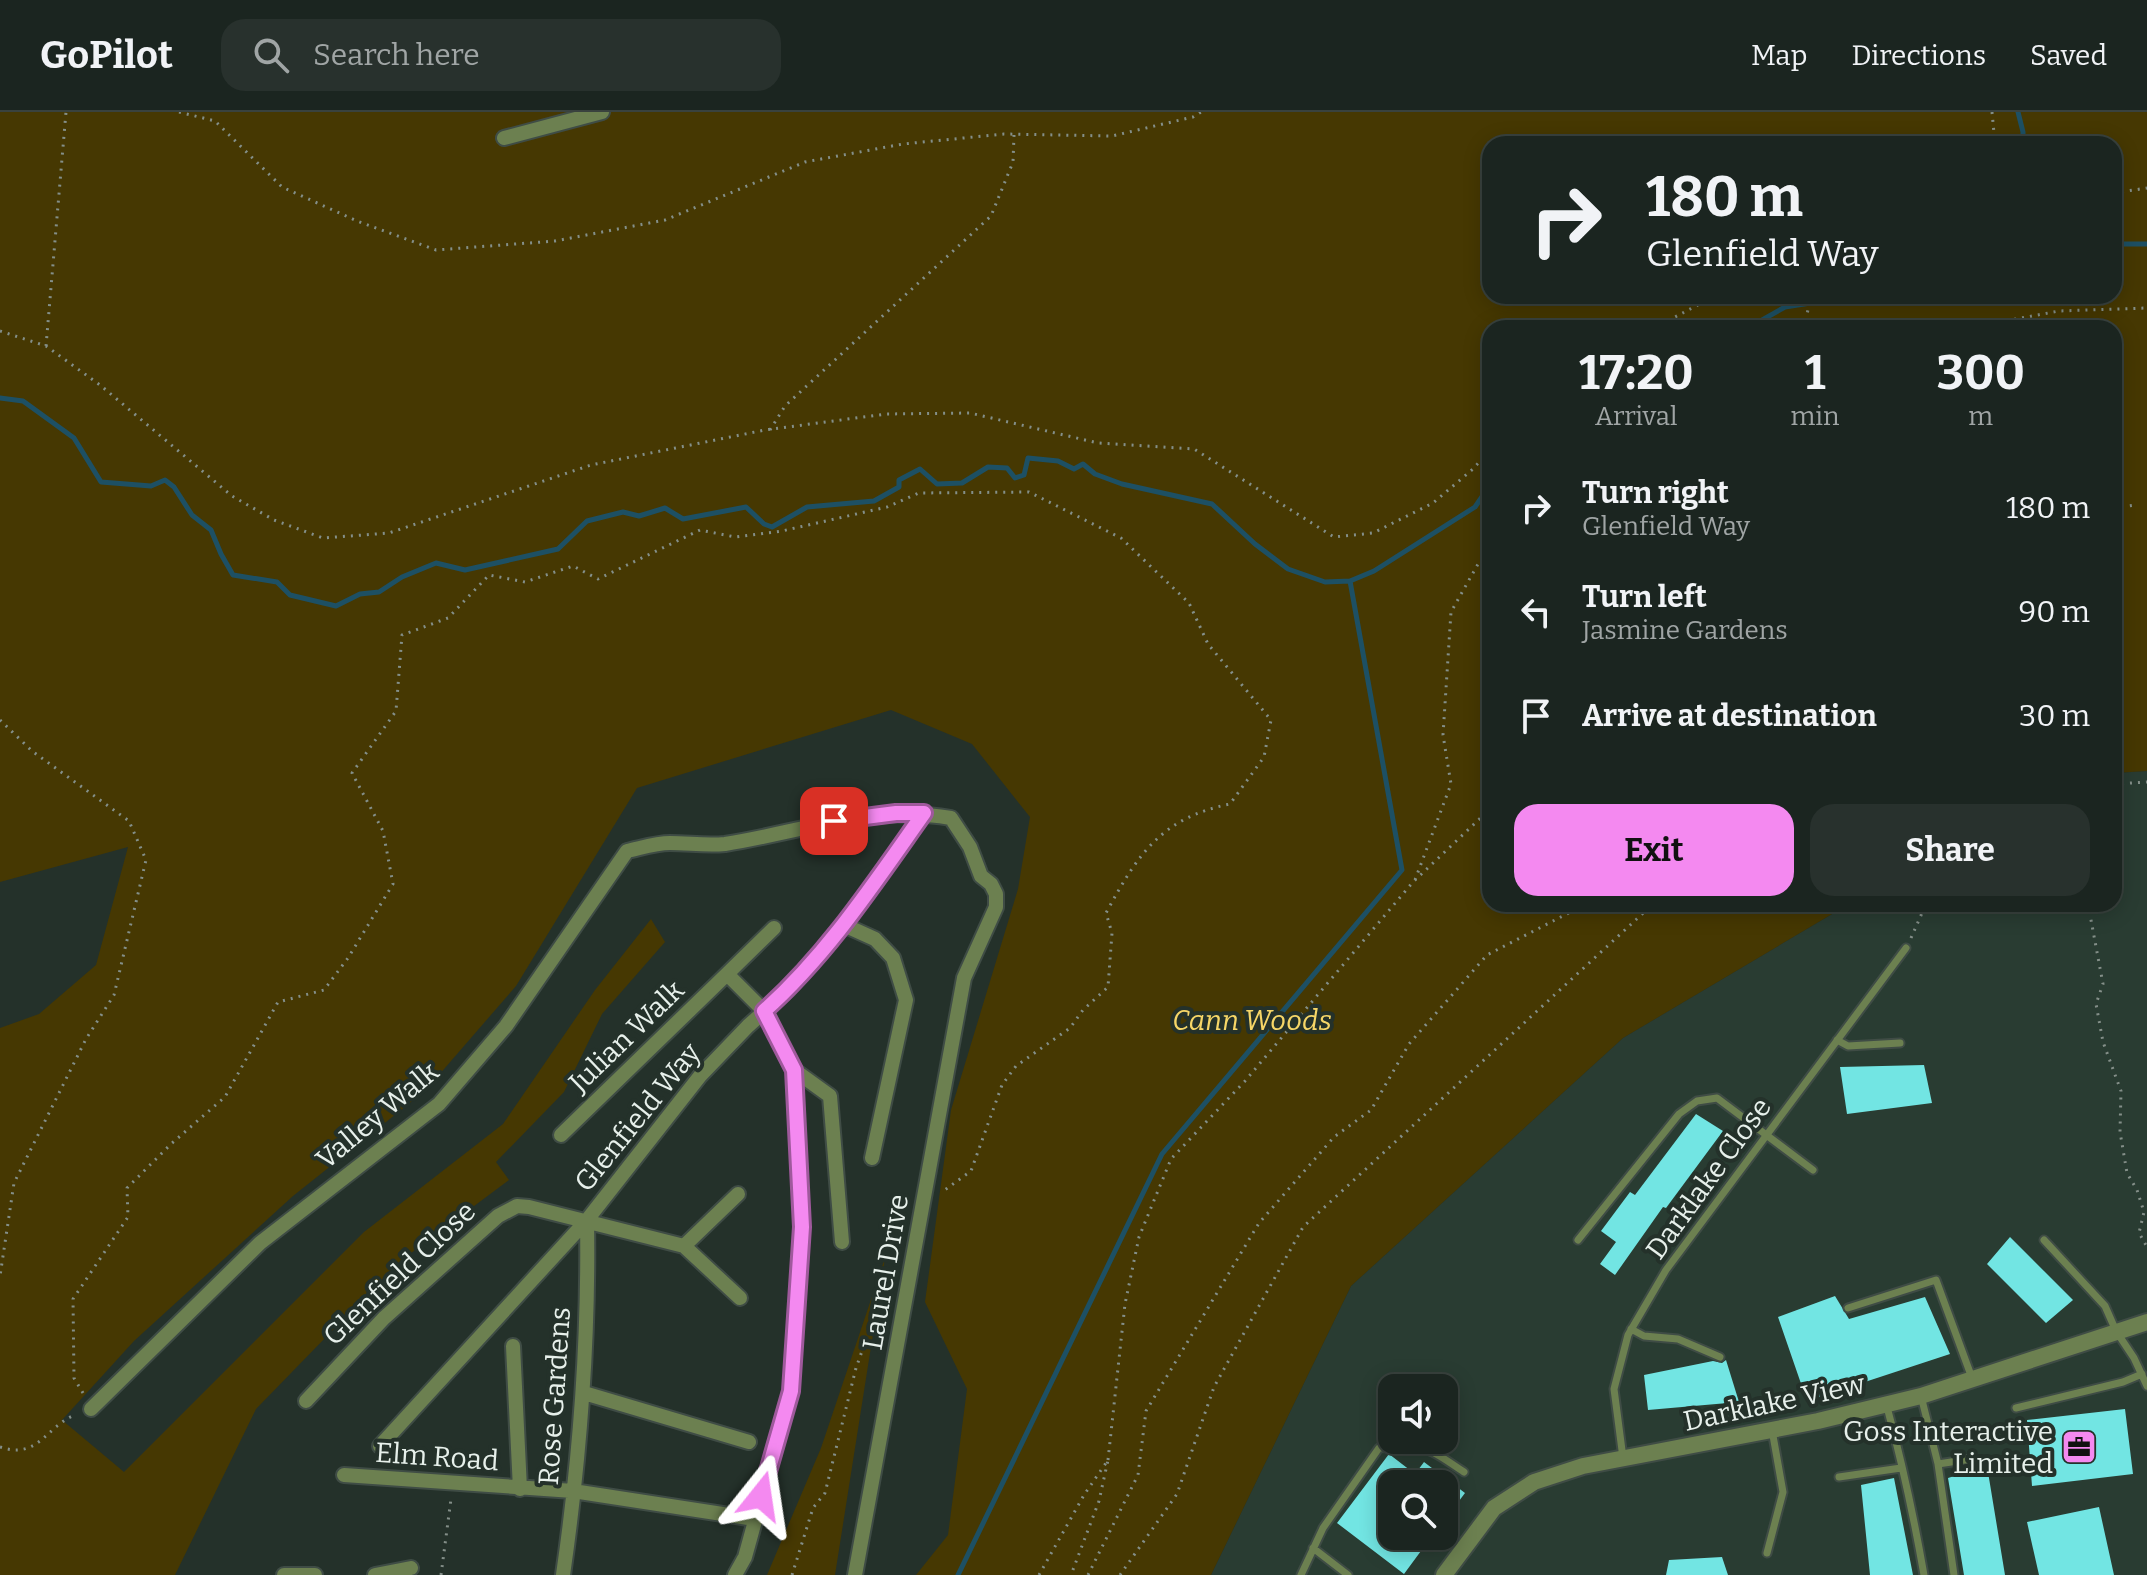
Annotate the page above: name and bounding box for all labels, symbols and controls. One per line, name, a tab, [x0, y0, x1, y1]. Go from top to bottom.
search box	[221, 19, 781, 91]
text: GoPilot	[40, 32, 173, 78]
icon: search	[249, 33, 293, 77]
text: Search here	[313, 37, 480, 73]
text: Map	[1751, 39, 1807, 72]
text: Directions	[1851, 39, 1986, 72]
text: Saved	[2030, 39, 2107, 72]
text: 180 m	[1646, 164, 1803, 231]
icon: right	[1514, 168, 1618, 272]
text: Glenfield Way	[1646, 232, 1879, 276]
text: 17:20	[1579, 344, 1694, 402]
text: 1	[1805, 344, 1825, 402]
text: 300	[1936, 344, 2025, 402]
text: Arrival	[1595, 401, 1677, 432]
text: min	[1791, 401, 1840, 432]
text: m	[1968, 401, 1993, 432]
text: Turn right	[1582, 475, 1729, 511]
icon: right	[1514, 486, 1558, 530]
text: 180 m	[2006, 490, 2090, 526]
text: Glenfield Way	[1582, 511, 1750, 542]
text: Turn left	[1582, 579, 1707, 615]
icon: left	[1514, 590, 1558, 634]
text: 90 m	[2019, 594, 2090, 630]
text: Jasmine Gardens	[1582, 615, 1788, 646]
icon: arrive	[1514, 694, 1558, 738]
text: Arrive at destination	[1582, 698, 1877, 734]
text: 30 m	[2019, 698, 2090, 734]
pin	[800, 787, 868, 855]
icon: arrive	[812, 799, 856, 843]
button: Exit	[1514, 804, 1794, 896]
button: Share	[1810, 804, 2090, 896]
street label: Julian Walk	[561, 974, 691, 1100]
park label: Cann Woods	[1172, 1004, 1332, 1037]
street label: Glenfield Way	[568, 1036, 707, 1198]
street label: Valley Walk	[310, 1055, 445, 1176]
street label: Darklake Close	[1639, 1091, 1778, 1265]
street label: Laurel Drive	[856, 1192, 915, 1353]
street label: Glenfield Close	[317, 1195, 482, 1352]
street label: Rose Gardens	[532, 1306, 577, 1486]
street label: Darklake View	[1680, 1367, 1868, 1438]
map controls	[1378, 1374, 1458, 1550]
button: sound	[1378, 1374, 1458, 1454]
place label: Goss Interactive Limited	[1843, 1415, 2053, 1480]
office icon: Goss Interactive Limited	[2060, 1428, 2098, 1466]
street label: Elm Road	[374, 1436, 500, 1477]
position arrow	[719, 1454, 803, 1538]
button: search	[1378, 1470, 1458, 1550]

